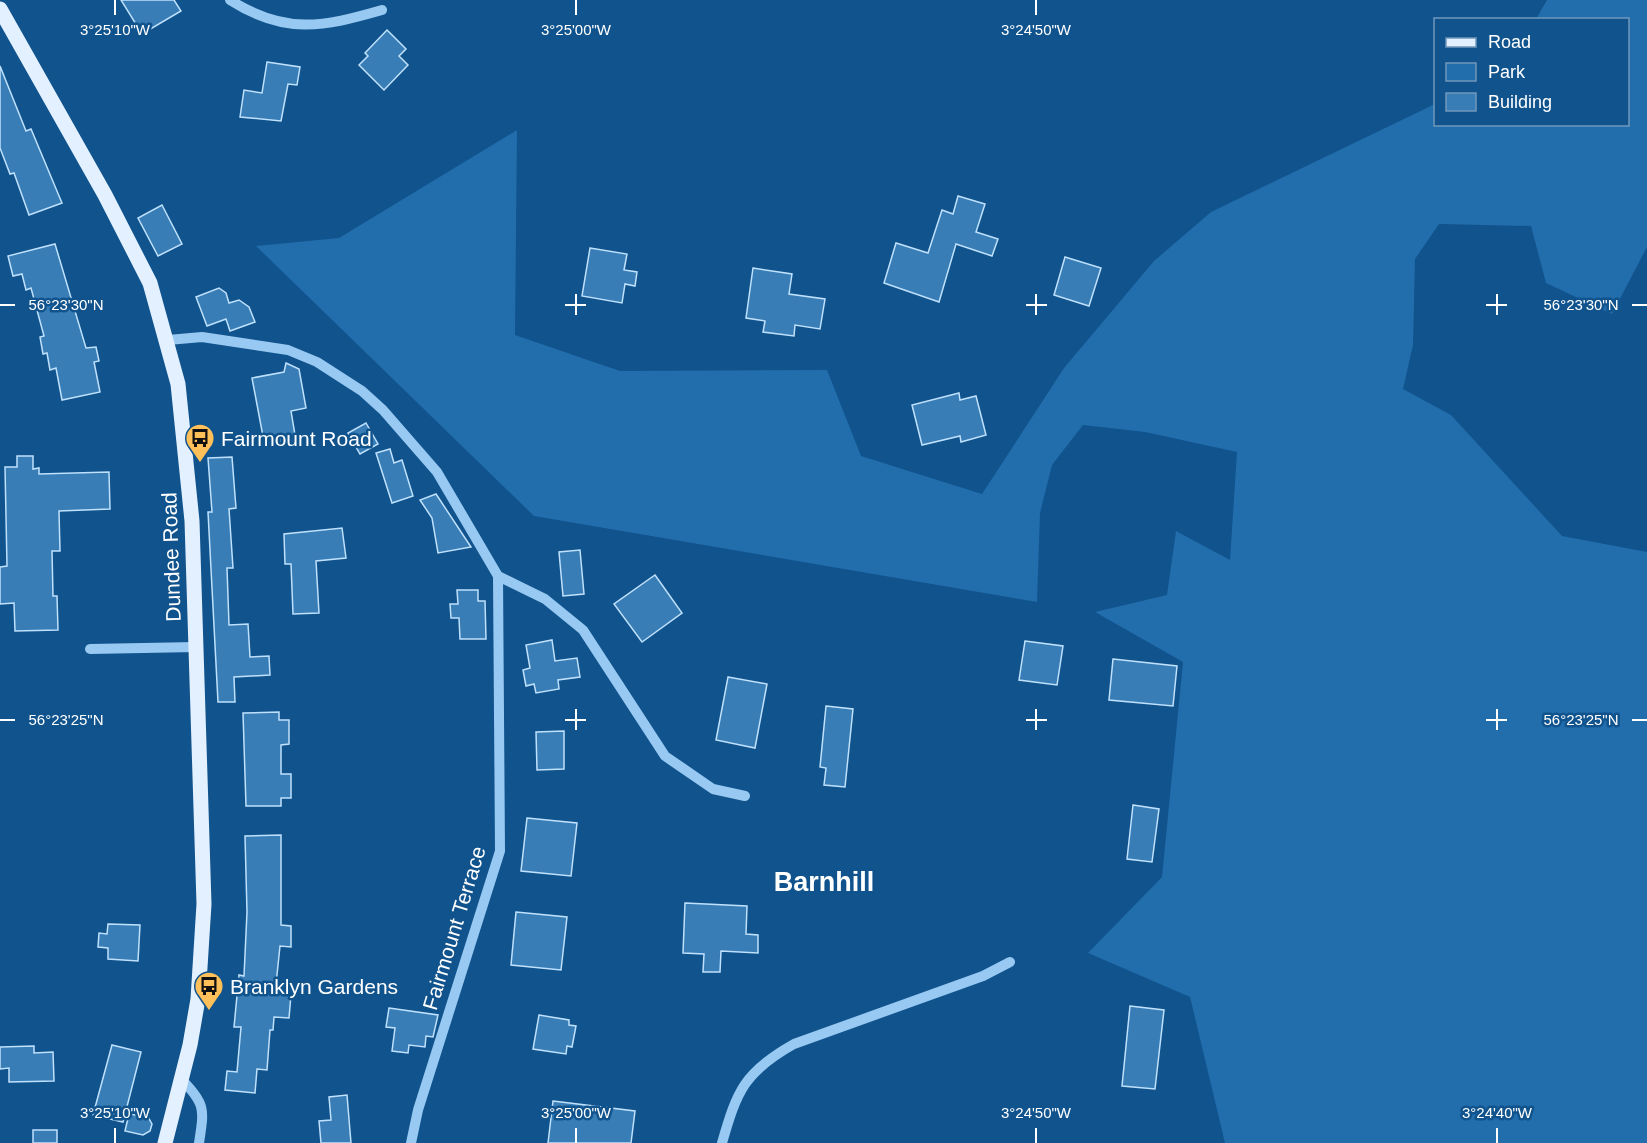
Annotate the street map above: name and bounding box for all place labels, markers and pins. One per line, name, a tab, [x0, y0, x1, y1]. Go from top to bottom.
bus stop icon: Fairmount Road	[184, 422, 216, 464]
place label: Fairmount Road	[221, 427, 372, 450]
bus stop icon: Branklyn Gardens	[193, 970, 225, 1012]
place label: Branklyn Gardens	[230, 975, 398, 998]

